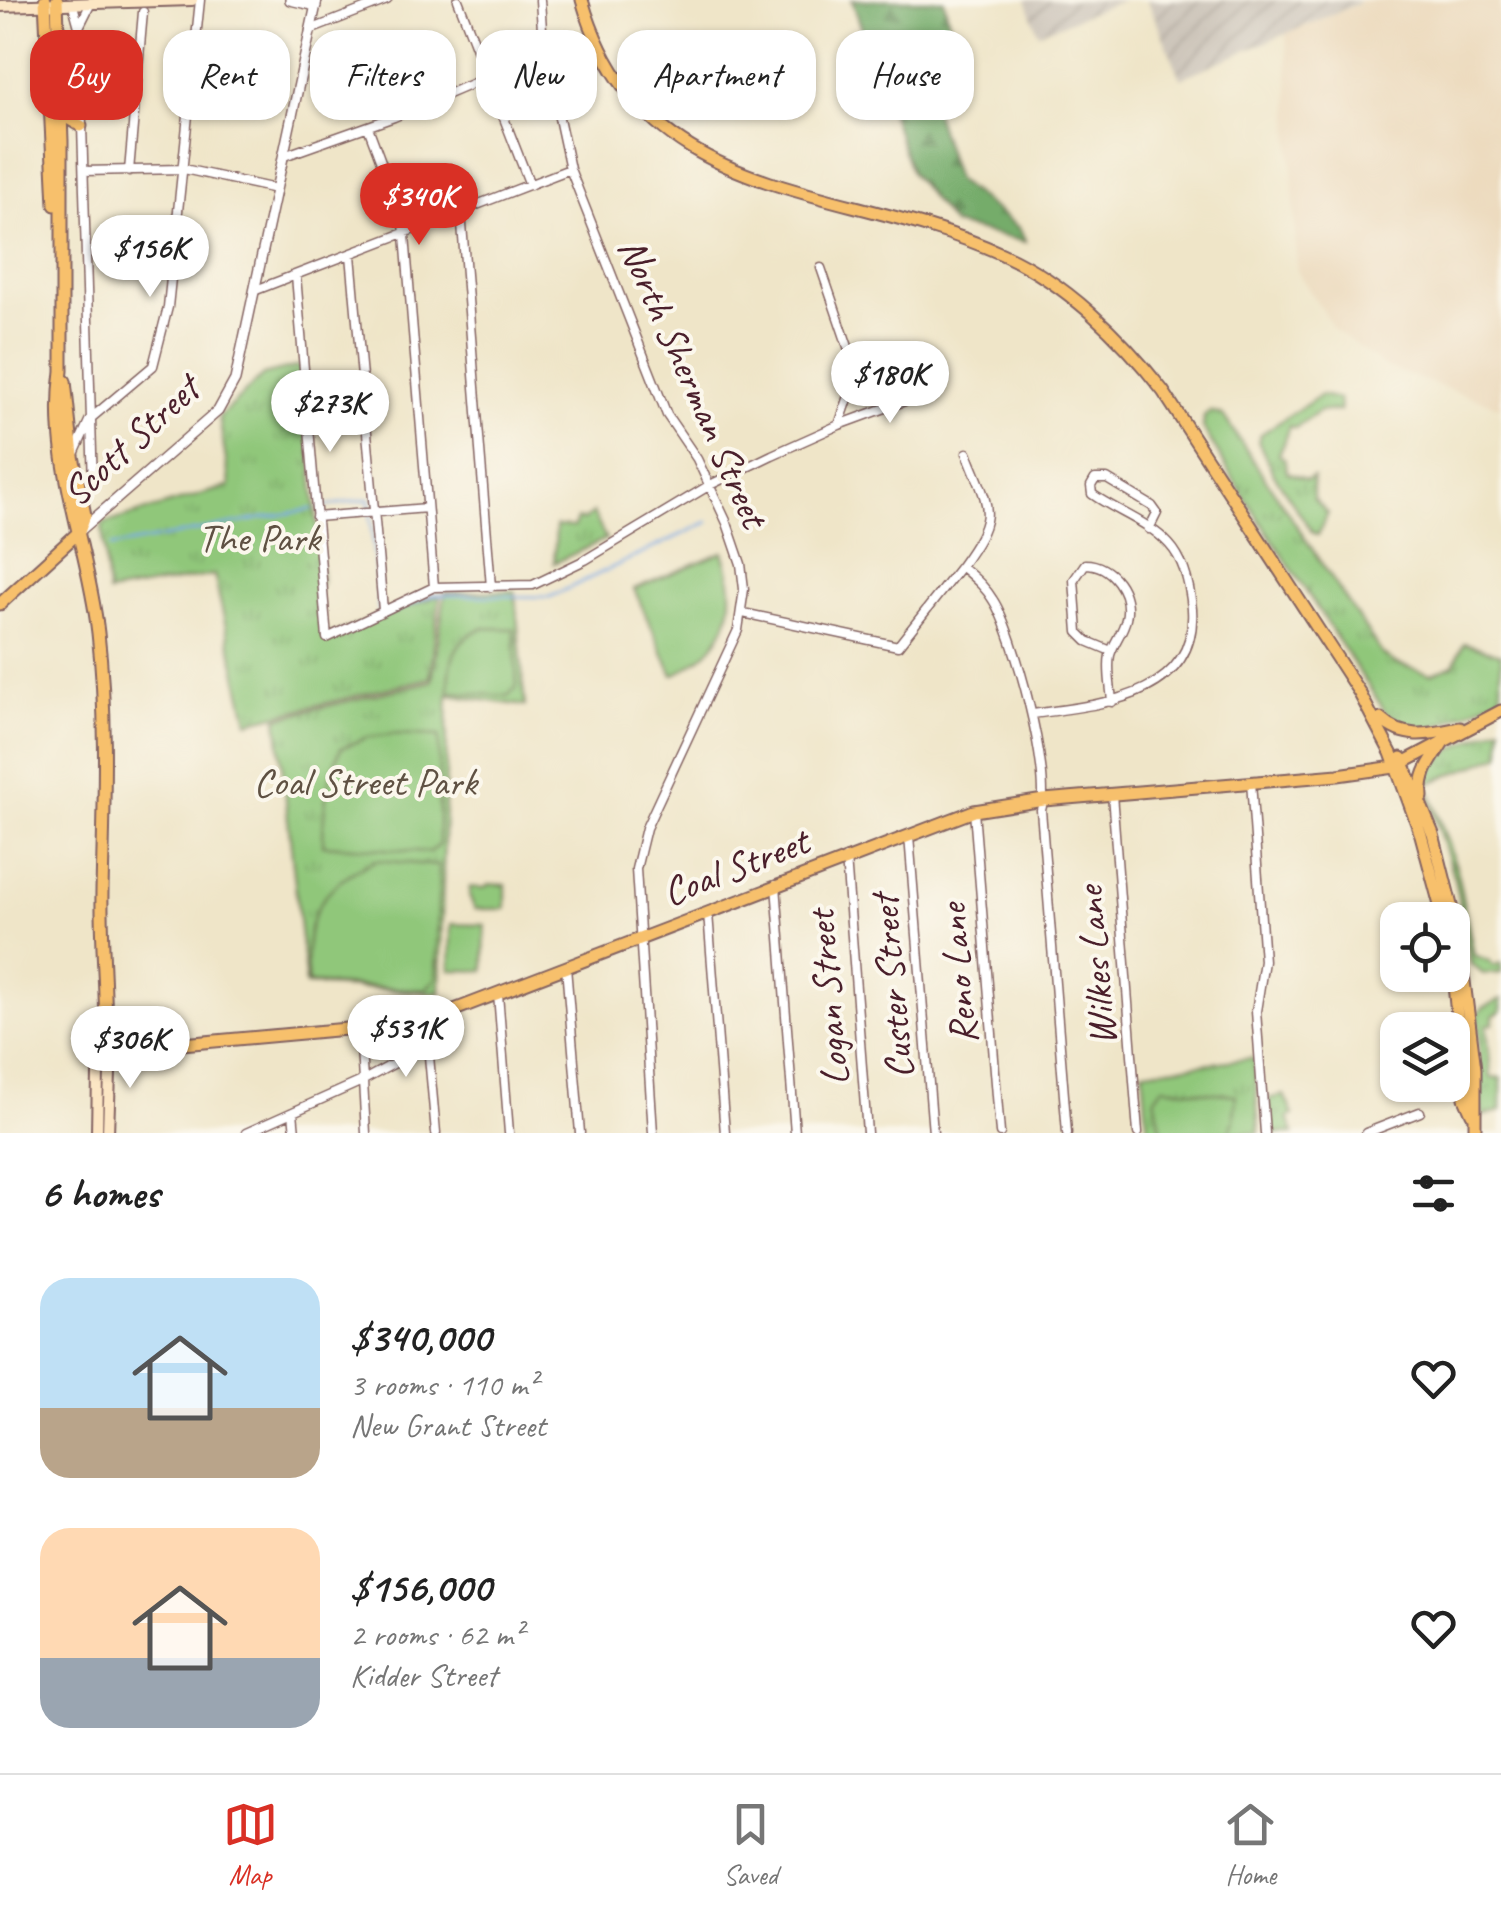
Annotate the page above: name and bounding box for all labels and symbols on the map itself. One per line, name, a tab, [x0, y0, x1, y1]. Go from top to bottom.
pin: $340K	[349, 163, 489, 248]
pin: $156K	[80, 215, 220, 300]
street label: North Sherman Street	[607, 230, 781, 538]
pin: $180K	[820, 341, 960, 426]
street label: Scott Street	[52, 361, 214, 517]
pin: $273K	[260, 370, 400, 455]
park label: The Park	[198, 513, 322, 563]
park label: Coal Street Park	[253, 757, 479, 807]
street label: Coal Street	[656, 815, 819, 917]
street label: Wilkes Lane	[1064, 881, 1128, 1048]
street label: Custer Street	[859, 887, 925, 1081]
street label: Reno Lane	[927, 899, 989, 1046]
street label: Logan Street	[795, 905, 861, 1087]
pin: $531K	[336, 995, 476, 1080]
pin: $306K	[60, 1006, 200, 1091]

